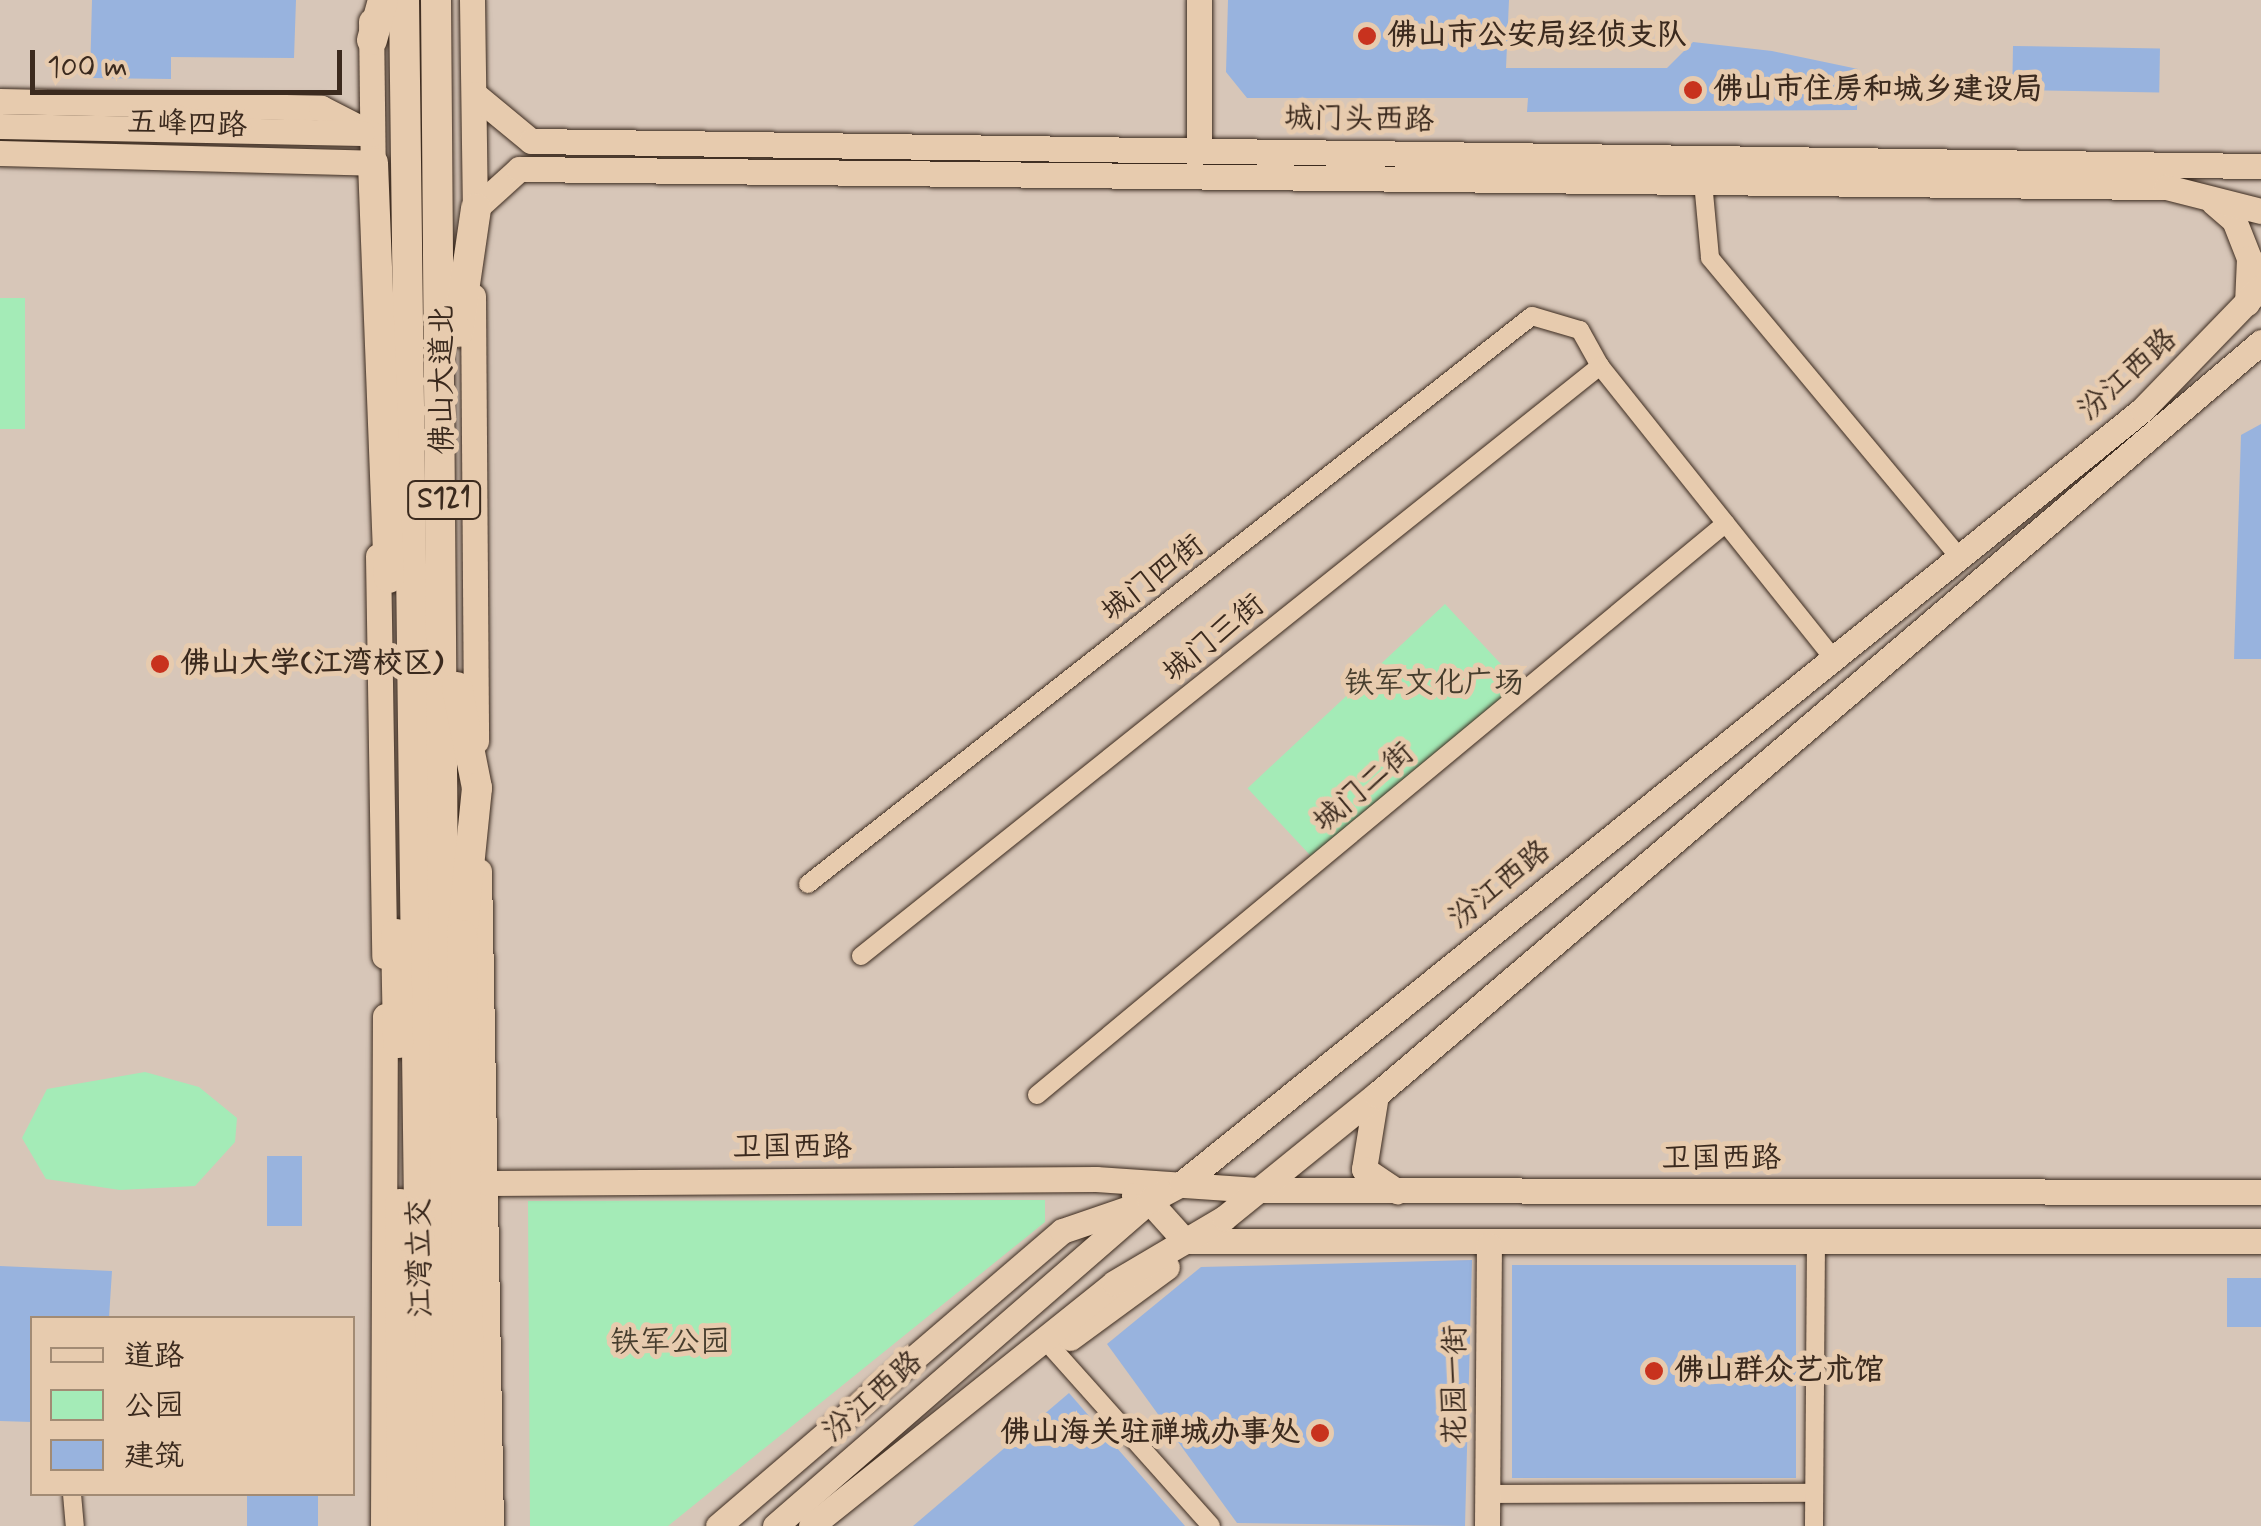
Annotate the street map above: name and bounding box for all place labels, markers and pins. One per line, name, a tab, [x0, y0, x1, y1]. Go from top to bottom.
place label: 佛山市公安局经侦支队	[1387, 18, 1687, 54]
marker: 佛山市公安局经侦支队	[1356, 25, 1378, 47]
place label: 佛山市住房和城乡建设局	[1713, 72, 2043, 108]
marker: 佛山市住房和城乡建设局	[1682, 79, 1704, 101]
place label: 佛山大学(江湾校区)	[180, 646, 444, 682]
marker: 佛山大学(江湾校区)	[149, 653, 171, 675]
place label: 佛山群众艺术馆	[1674, 1353, 1884, 1389]
marker: 佛山群众艺术馆	[1643, 1360, 1665, 1382]
place label: 佛山海关驻禅城办事处	[1000, 1415, 1300, 1451]
marker: 佛山海关驻禅城办事处	[1309, 1422, 1331, 1444]

